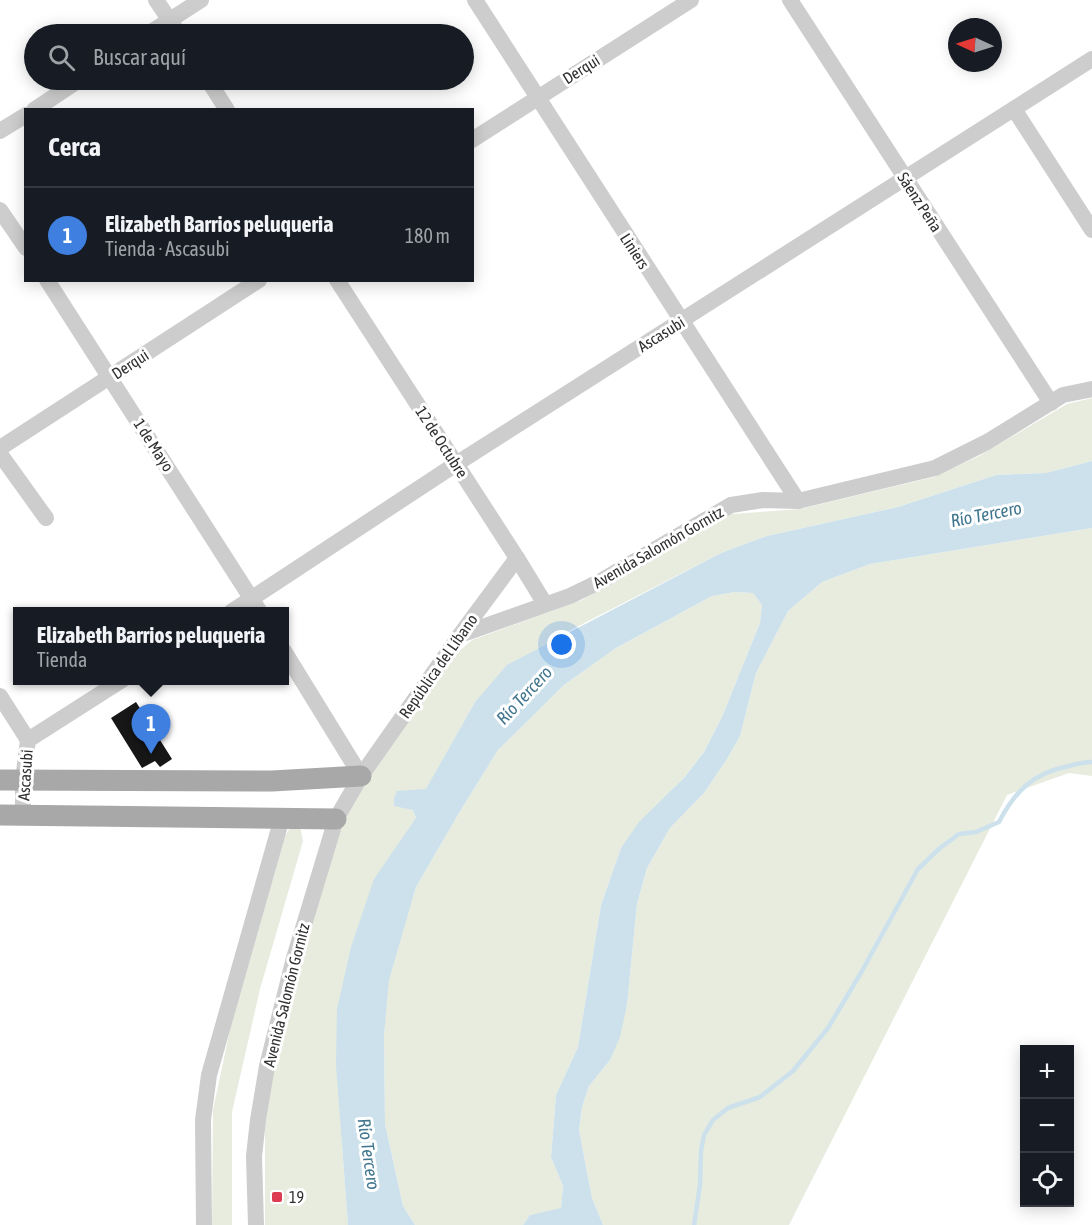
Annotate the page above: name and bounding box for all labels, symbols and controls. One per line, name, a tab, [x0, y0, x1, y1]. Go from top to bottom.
north arrow	[948, 18, 1002, 72]
search box	[24, 24, 474, 90]
icon: search	[45, 41, 78, 74]
text: Buscar aquí	[93, 44, 186, 70]
street label: Derqui	[559, 51, 603, 88]
text: Cerca	[48, 132, 101, 162]
street label: Sáenz Peña	[894, 169, 946, 235]
text: Elizabeth Barrios peluqueria	[105, 211, 333, 237]
text: 1	[63, 224, 72, 247]
text: 180 m	[405, 224, 450, 247]
street label: Liniers	[617, 230, 653, 273]
text: Tienda · Ascasubi	[105, 237, 230, 260]
street label: Ascasubi	[634, 313, 688, 355]
street label: Derqui	[108, 346, 152, 383]
street label: 12 de Octubre	[412, 403, 472, 481]
street label: 1 de Mayo	[130, 415, 178, 475]
water label: Río Tercero	[949, 497, 1023, 531]
street label: Avenida Salomón Gornitz	[590, 502, 727, 592]
popup	[13, 607, 289, 685]
street label: República del Líbano	[395, 610, 481, 722]
text: Elizabeth Barrios peluqueria	[37, 622, 265, 648]
your location	[547, 630, 576, 659]
text: Tienda	[37, 648, 87, 671]
water label: Río Tercero	[492, 662, 556, 728]
pin: 1	[132, 704, 170, 754]
street label: Ascasubi	[14, 749, 36, 801]
street label: Avenida Salomón Gornitz	[259, 921, 313, 1069]
map controls	[1020, 1045, 1074, 1207]
button: +	[1020, 1045, 1074, 1099]
button: −	[1020, 1099, 1074, 1153]
water label: Río Tercero	[354, 1117, 384, 1191]
button: locate	[1020, 1153, 1074, 1207]
place label: 19	[289, 1188, 304, 1206]
marker: 19	[270, 1190, 284, 1204]

